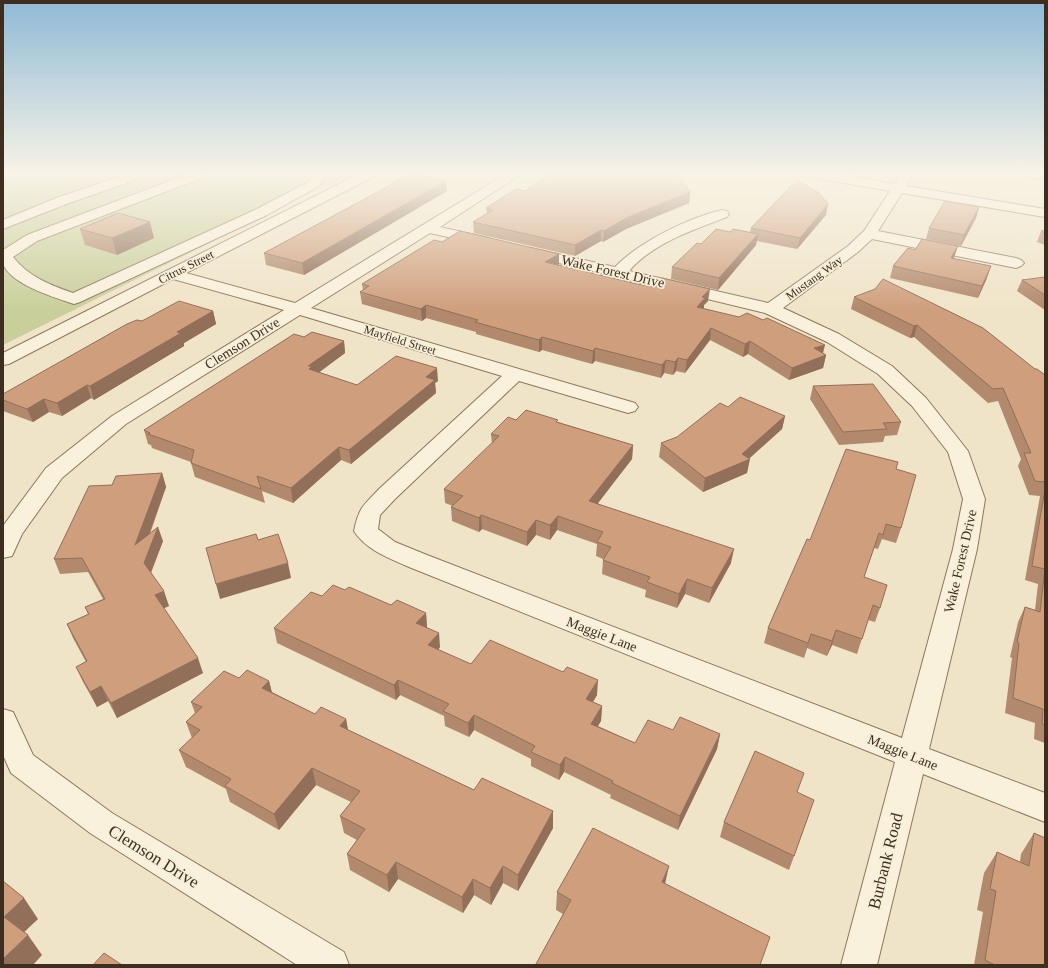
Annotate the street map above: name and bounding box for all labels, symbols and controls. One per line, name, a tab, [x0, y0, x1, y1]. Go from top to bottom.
street label: Citrus Street	[156, 247, 217, 287]
street label: Wake Forest Drive	[560, 252, 666, 291]
street label: Mustang Way	[783, 253, 845, 303]
street label: Clemson Drive	[202, 315, 282, 372]
street label: Mayfield Street	[362, 322, 439, 358]
street label: Wake Forest Drive	[941, 508, 980, 614]
street label: Maggie Lane	[564, 614, 639, 655]
street label: Maggie Lane	[866, 732, 940, 773]
street label: Burbank Road	[864, 810, 907, 911]
street label: Clemson Drive	[105, 821, 203, 892]

